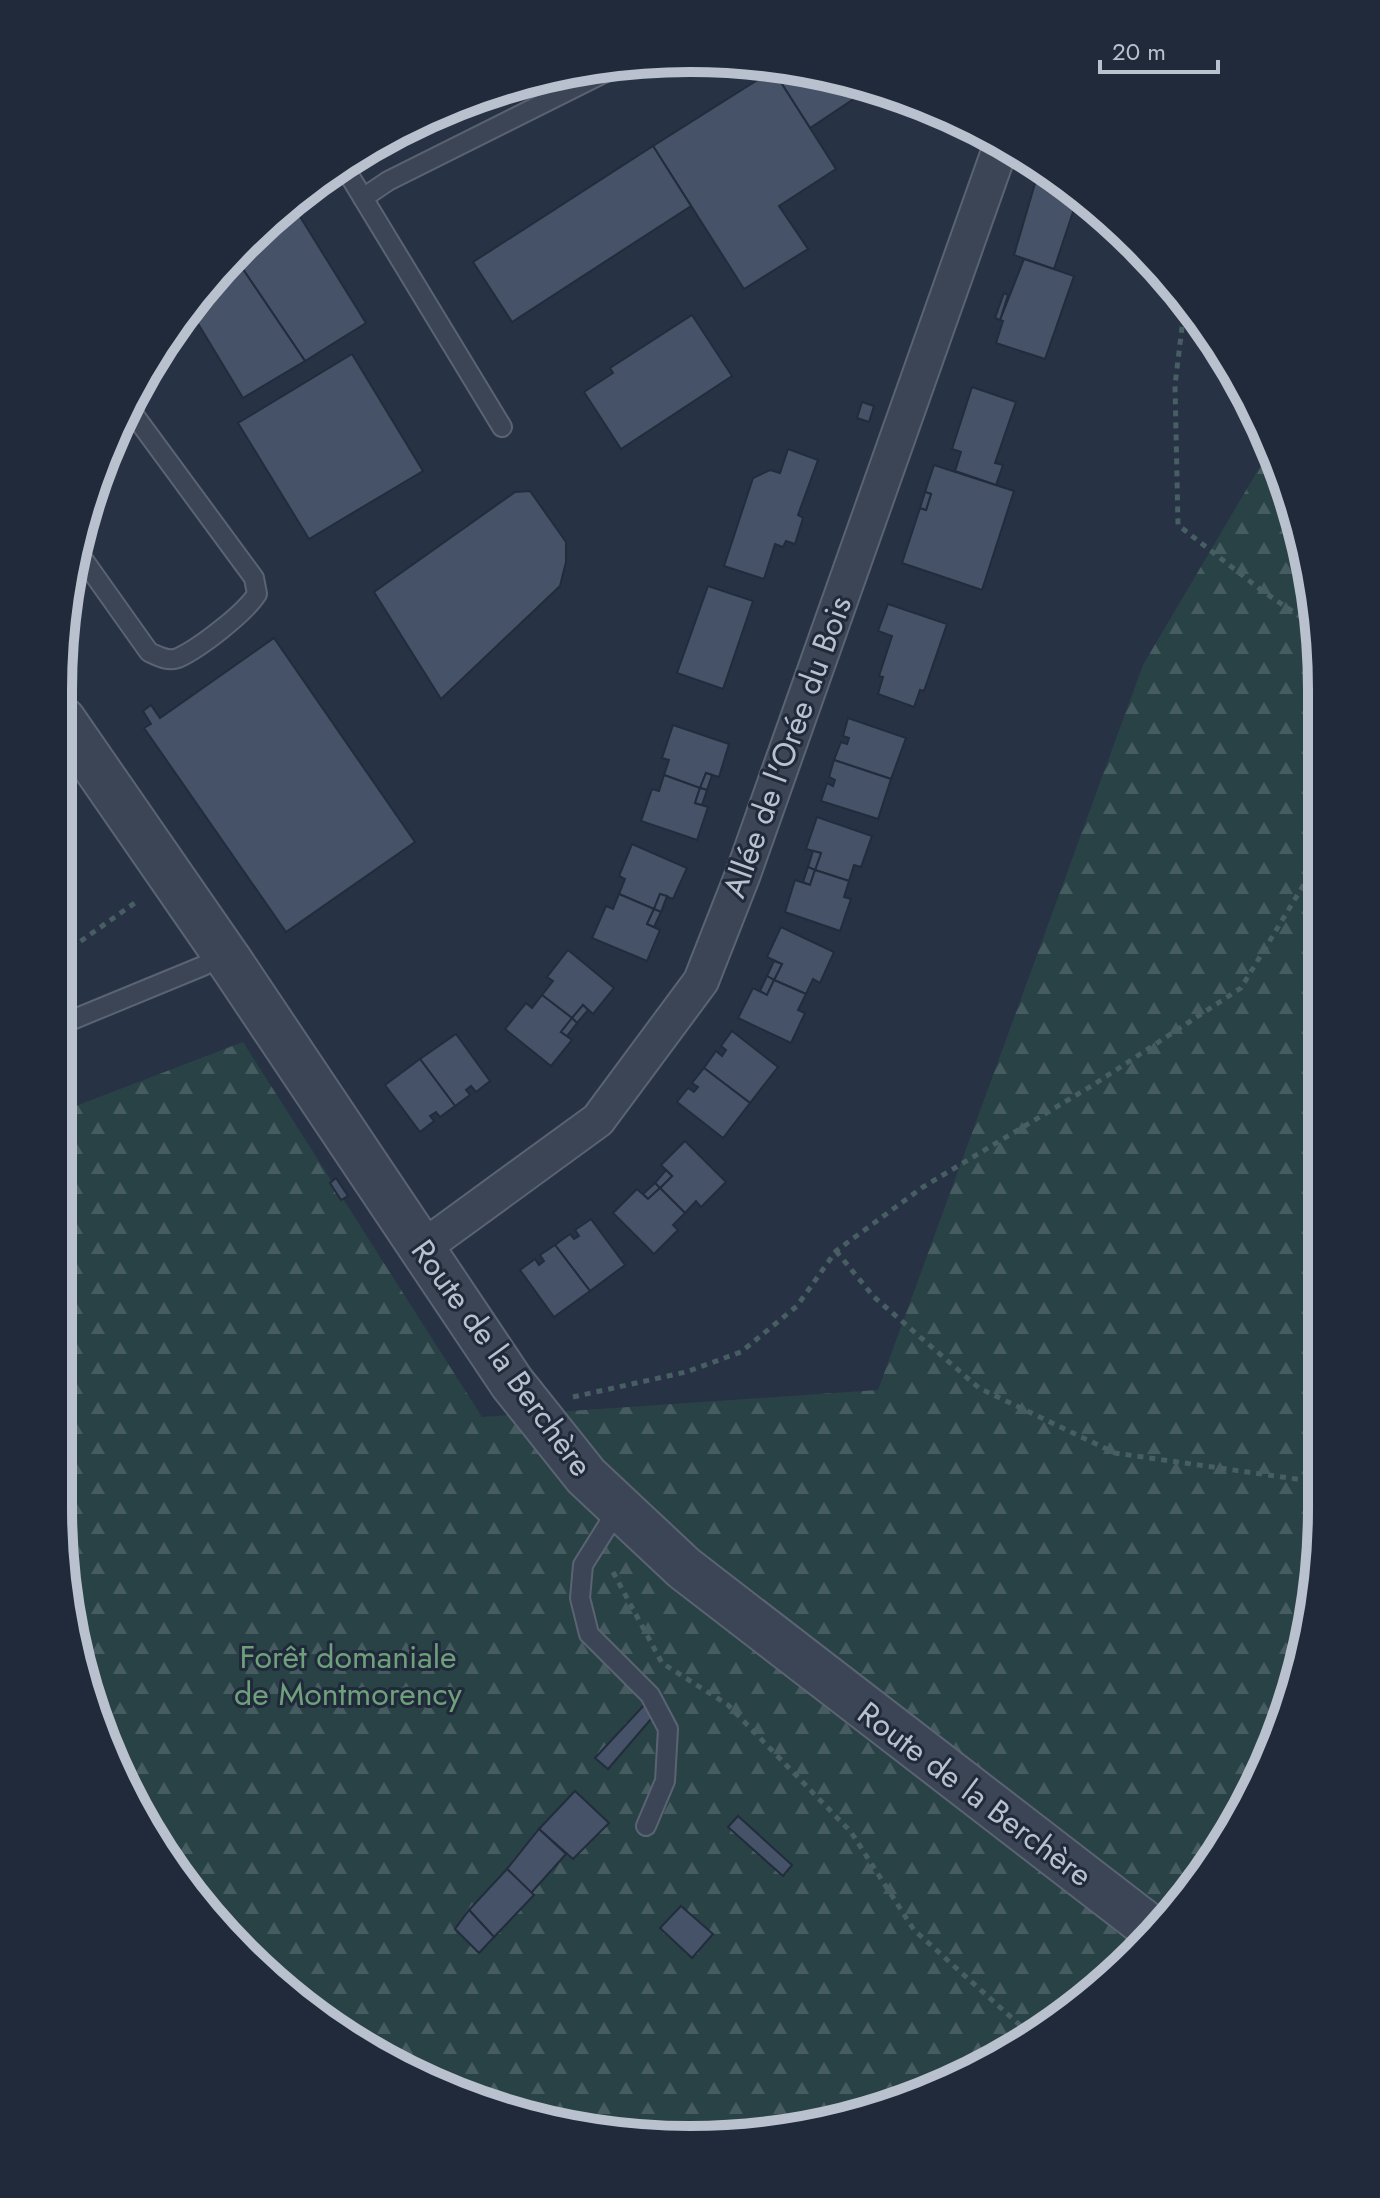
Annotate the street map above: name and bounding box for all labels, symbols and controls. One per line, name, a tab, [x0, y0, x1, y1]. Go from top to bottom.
scale bar	[1100, 24, 1218, 74]
text: 20 m	[1112, 34, 1166, 69]
street label: Allée de l'Orée du Bois	[711, 590, 863, 904]
street label: Route de la Berchère	[400, 1230, 604, 1486]
park label: Forêt domaniale de Montmorency	[234, 1634, 463, 1717]
street label: Route de la Berchère	[848, 1690, 1102, 1898]

